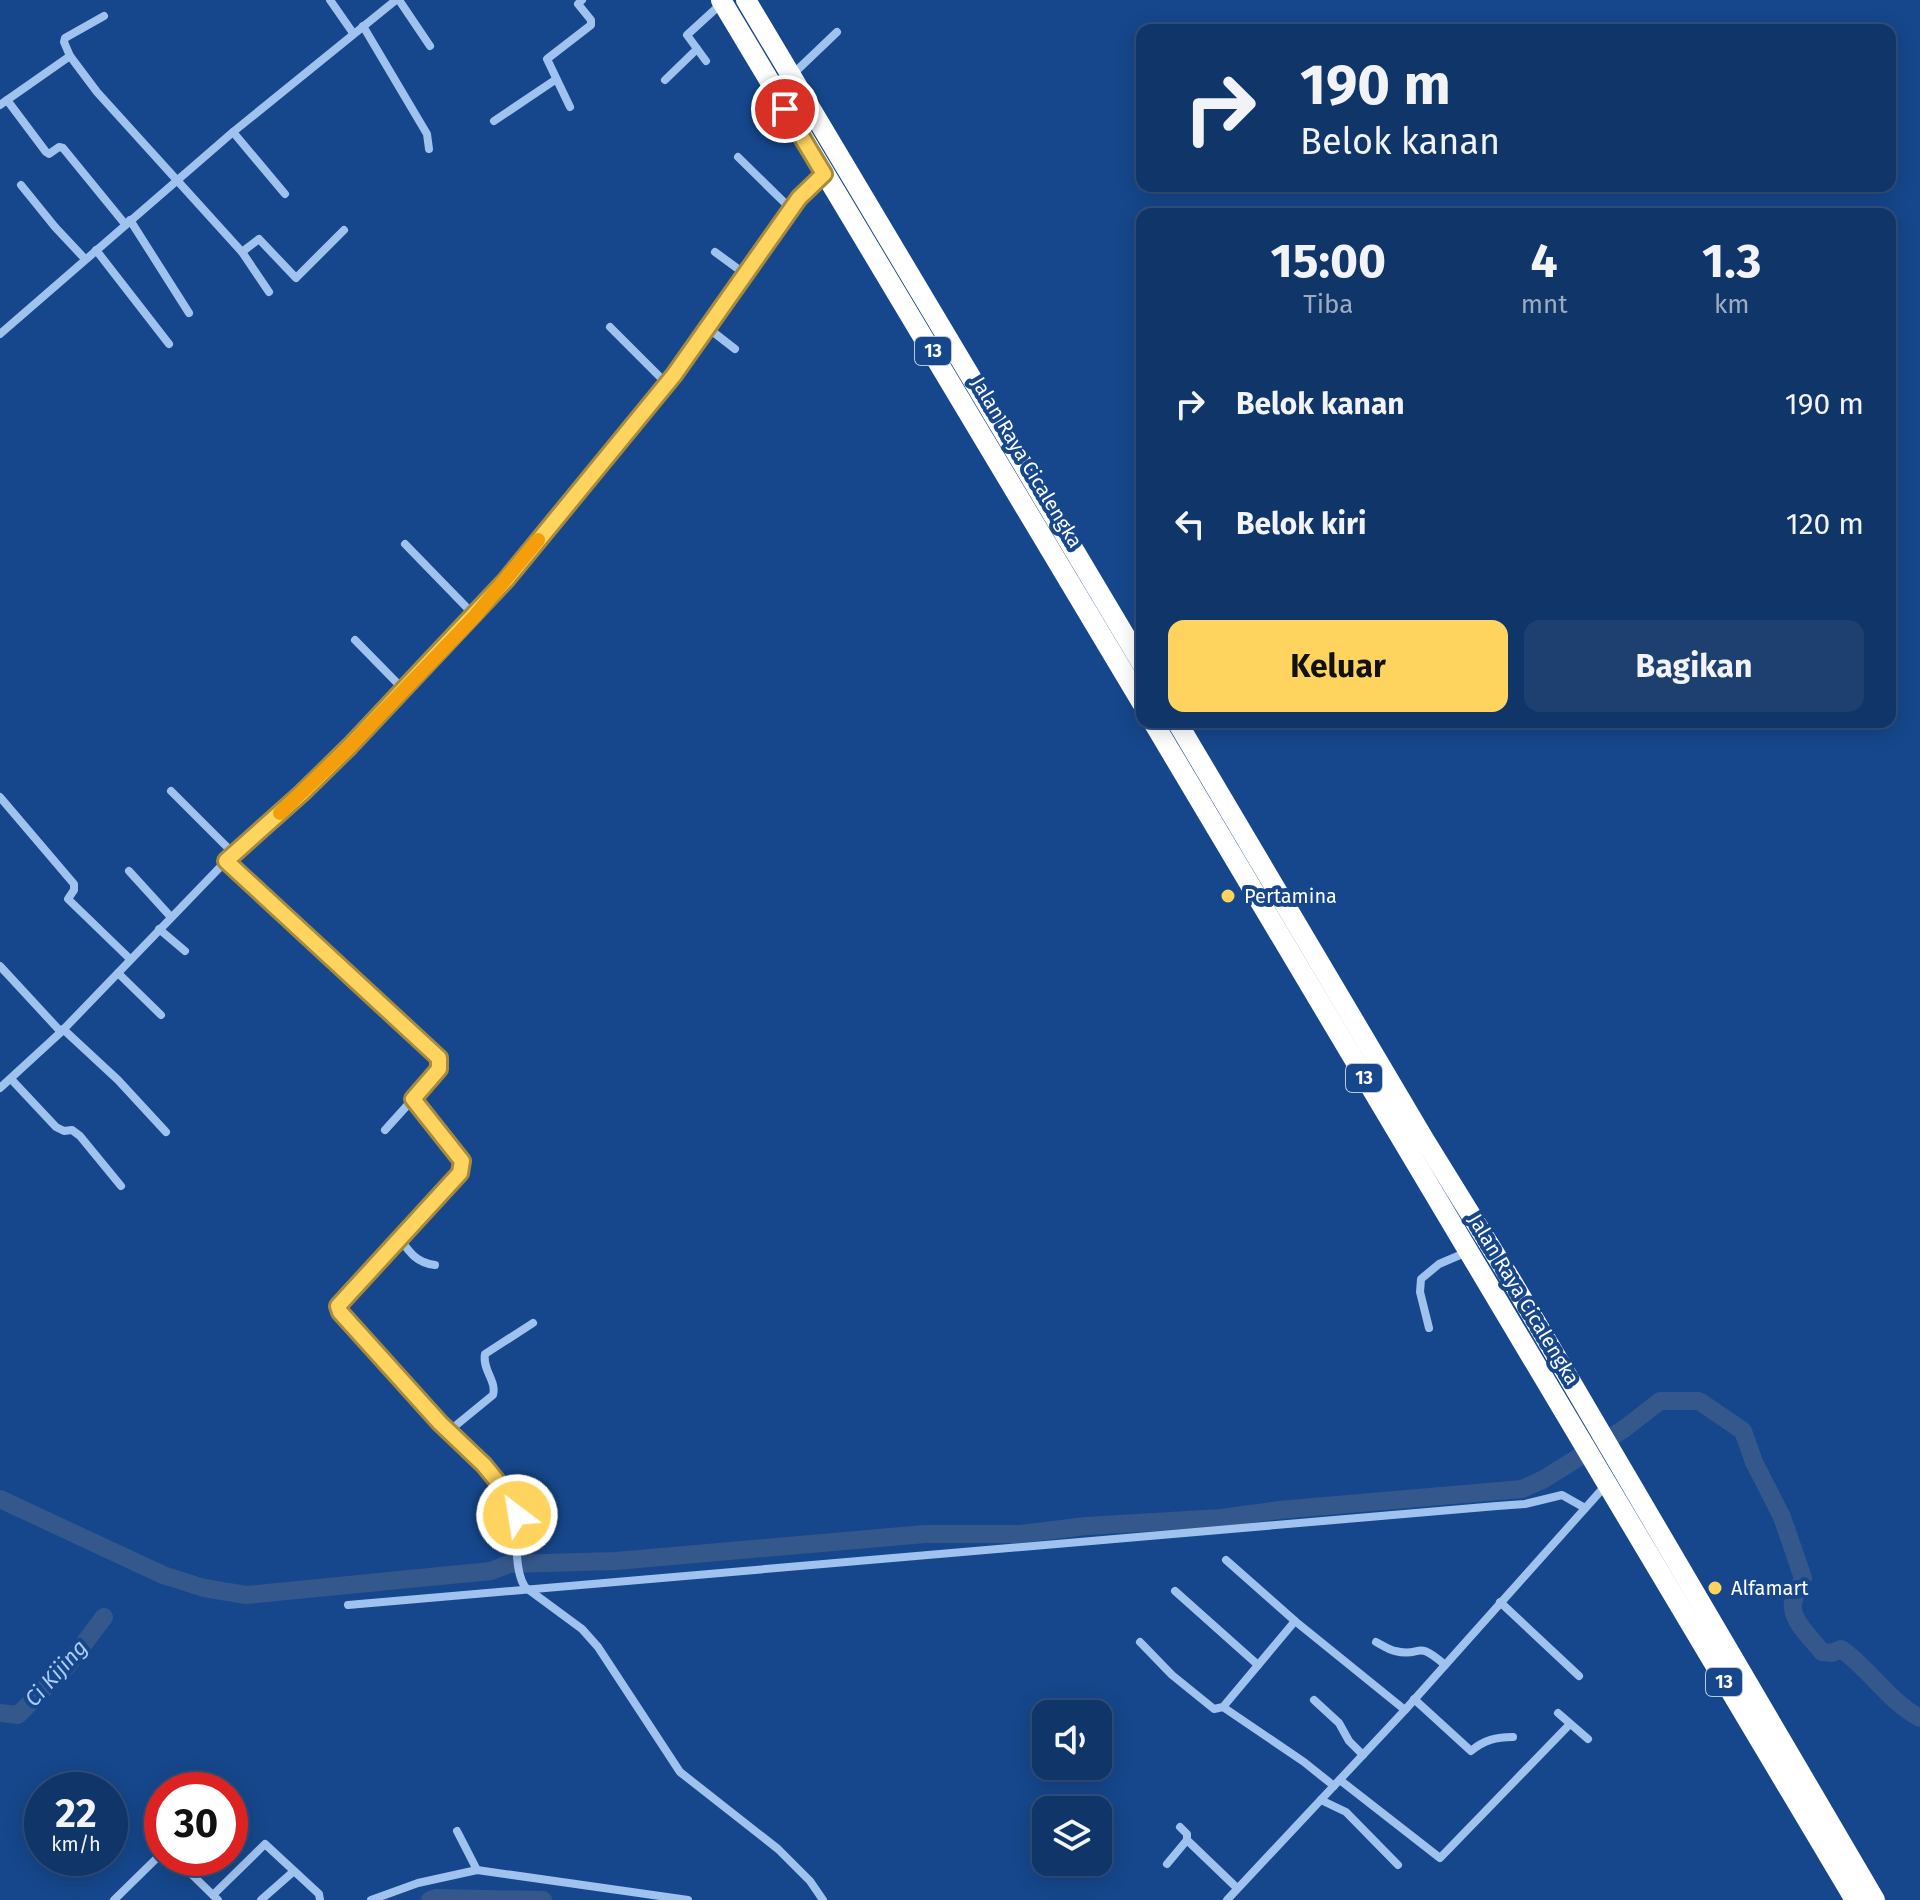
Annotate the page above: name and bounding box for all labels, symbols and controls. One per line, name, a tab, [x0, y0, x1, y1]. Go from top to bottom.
text: 190 m	[1300, 52, 1451, 119]
icon: right	[1168, 56, 1272, 160]
pin	[751, 75, 819, 143]
icon: arrive	[763, 87, 807, 131]
text: Belok kanan	[1300, 120, 1500, 164]
text: 15:00	[1270, 232, 1386, 290]
text: 4	[1531, 232, 1558, 290]
text: 1.3	[1702, 232, 1762, 290]
text: Tiba	[1303, 289, 1353, 320]
text: mnt	[1521, 289, 1568, 320]
text: km	[1714, 289, 1750, 320]
road number: 13	[915, 337, 951, 365]
street label: Jalan Raya Cicalengka	[966, 372, 1088, 552]
icon: right	[1168, 382, 1212, 426]
text: Belok kanan	[1236, 386, 1405, 422]
text: 190 m	[1785, 386, 1864, 422]
icon: left	[1168, 502, 1212, 546]
text: Belok kiri	[1236, 506, 1367, 542]
text: 120 m	[1786, 506, 1864, 542]
button: Keluar	[1168, 620, 1508, 712]
button: Bagikan	[1524, 620, 1864, 712]
place label: Pertamina	[1244, 884, 1337, 908]
marker: Pertamina	[1219, 887, 1237, 905]
road number: 13	[1346, 1064, 1382, 1092]
street label: Jalan Raya Cicalengka	[1463, 1209, 1585, 1389]
position arrow	[475, 1473, 559, 1557]
place label: Alfamart	[1731, 1576, 1809, 1600]
marker: Alfamart	[1706, 1579, 1724, 1597]
water label: Ci Kijing	[19, 1634, 93, 1712]
road number: 13	[1706, 1668, 1742, 1696]
map controls	[1032, 1700, 1112, 1876]
button: sound	[1032, 1700, 1112, 1780]
speed limit sign: 30	[144, 1772, 248, 1876]
text: 22	[55, 1790, 97, 1838]
button: layers	[1032, 1796, 1112, 1876]
text: km/h	[51, 1832, 101, 1856]

